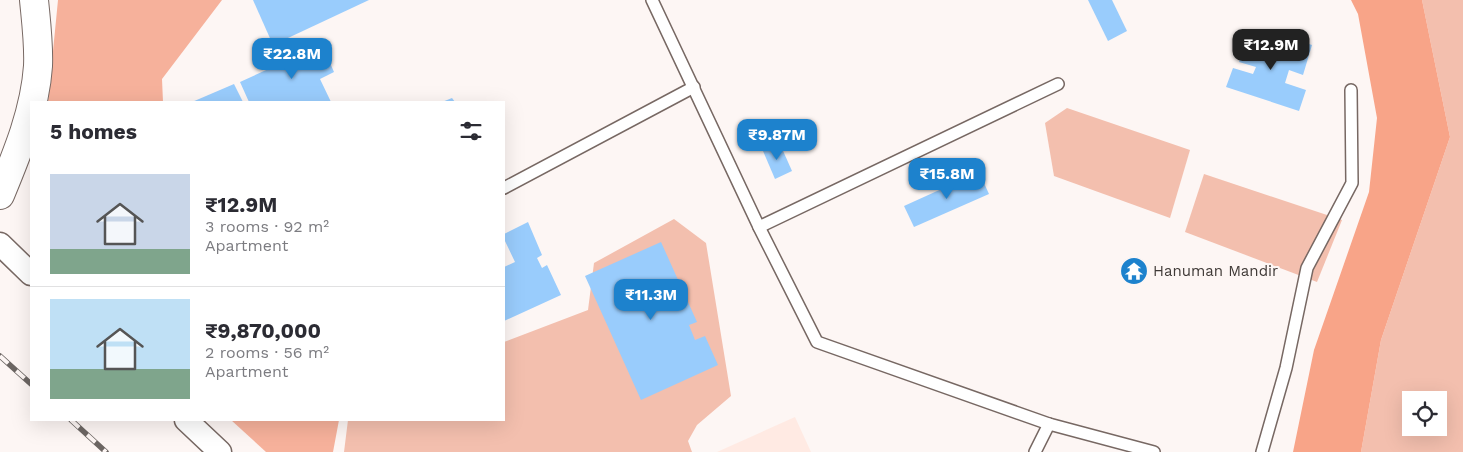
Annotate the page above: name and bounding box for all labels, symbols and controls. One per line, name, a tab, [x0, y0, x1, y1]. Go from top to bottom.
pin: ₹12.9M	[1230, 28, 1312, 71]
text: ₹12.9M	[1243, 35, 1299, 54]
pin: ₹22.8M	[251, 38, 333, 80]
text: ₹22.8M	[263, 44, 321, 63]
icon: filters	[457, 117, 485, 145]
text: 5 homes	[50, 119, 137, 144]
pin: ₹9.87M	[736, 119, 818, 161]
text: ₹9.87M	[748, 125, 806, 144]
pin: ₹15.8M	[906, 158, 988, 200]
text: ₹15.8M	[919, 164, 975, 183]
text: ₹12.9M	[205, 192, 277, 217]
icon: home	[90, 194, 150, 254]
text: 3 rooms · 92 m²	[205, 217, 329, 236]
text: Apartment	[205, 236, 288, 255]
temple icon: Hanuman Mandir	[1119, 256, 1149, 286]
place label: Hanuman Mandir	[1153, 262, 1278, 280]
pin: ₹11.3M	[610, 278, 692, 321]
text: ₹11.3M	[625, 285, 677, 304]
text: ₹9,870,000	[205, 318, 321, 343]
icon: home	[90, 319, 150, 379]
text: 2 rooms · 56 m²	[205, 343, 329, 362]
text: Apartment	[205, 362, 288, 381]
map controls	[1402, 391, 1447, 436]
button: locate	[1402, 391, 1447, 436]

